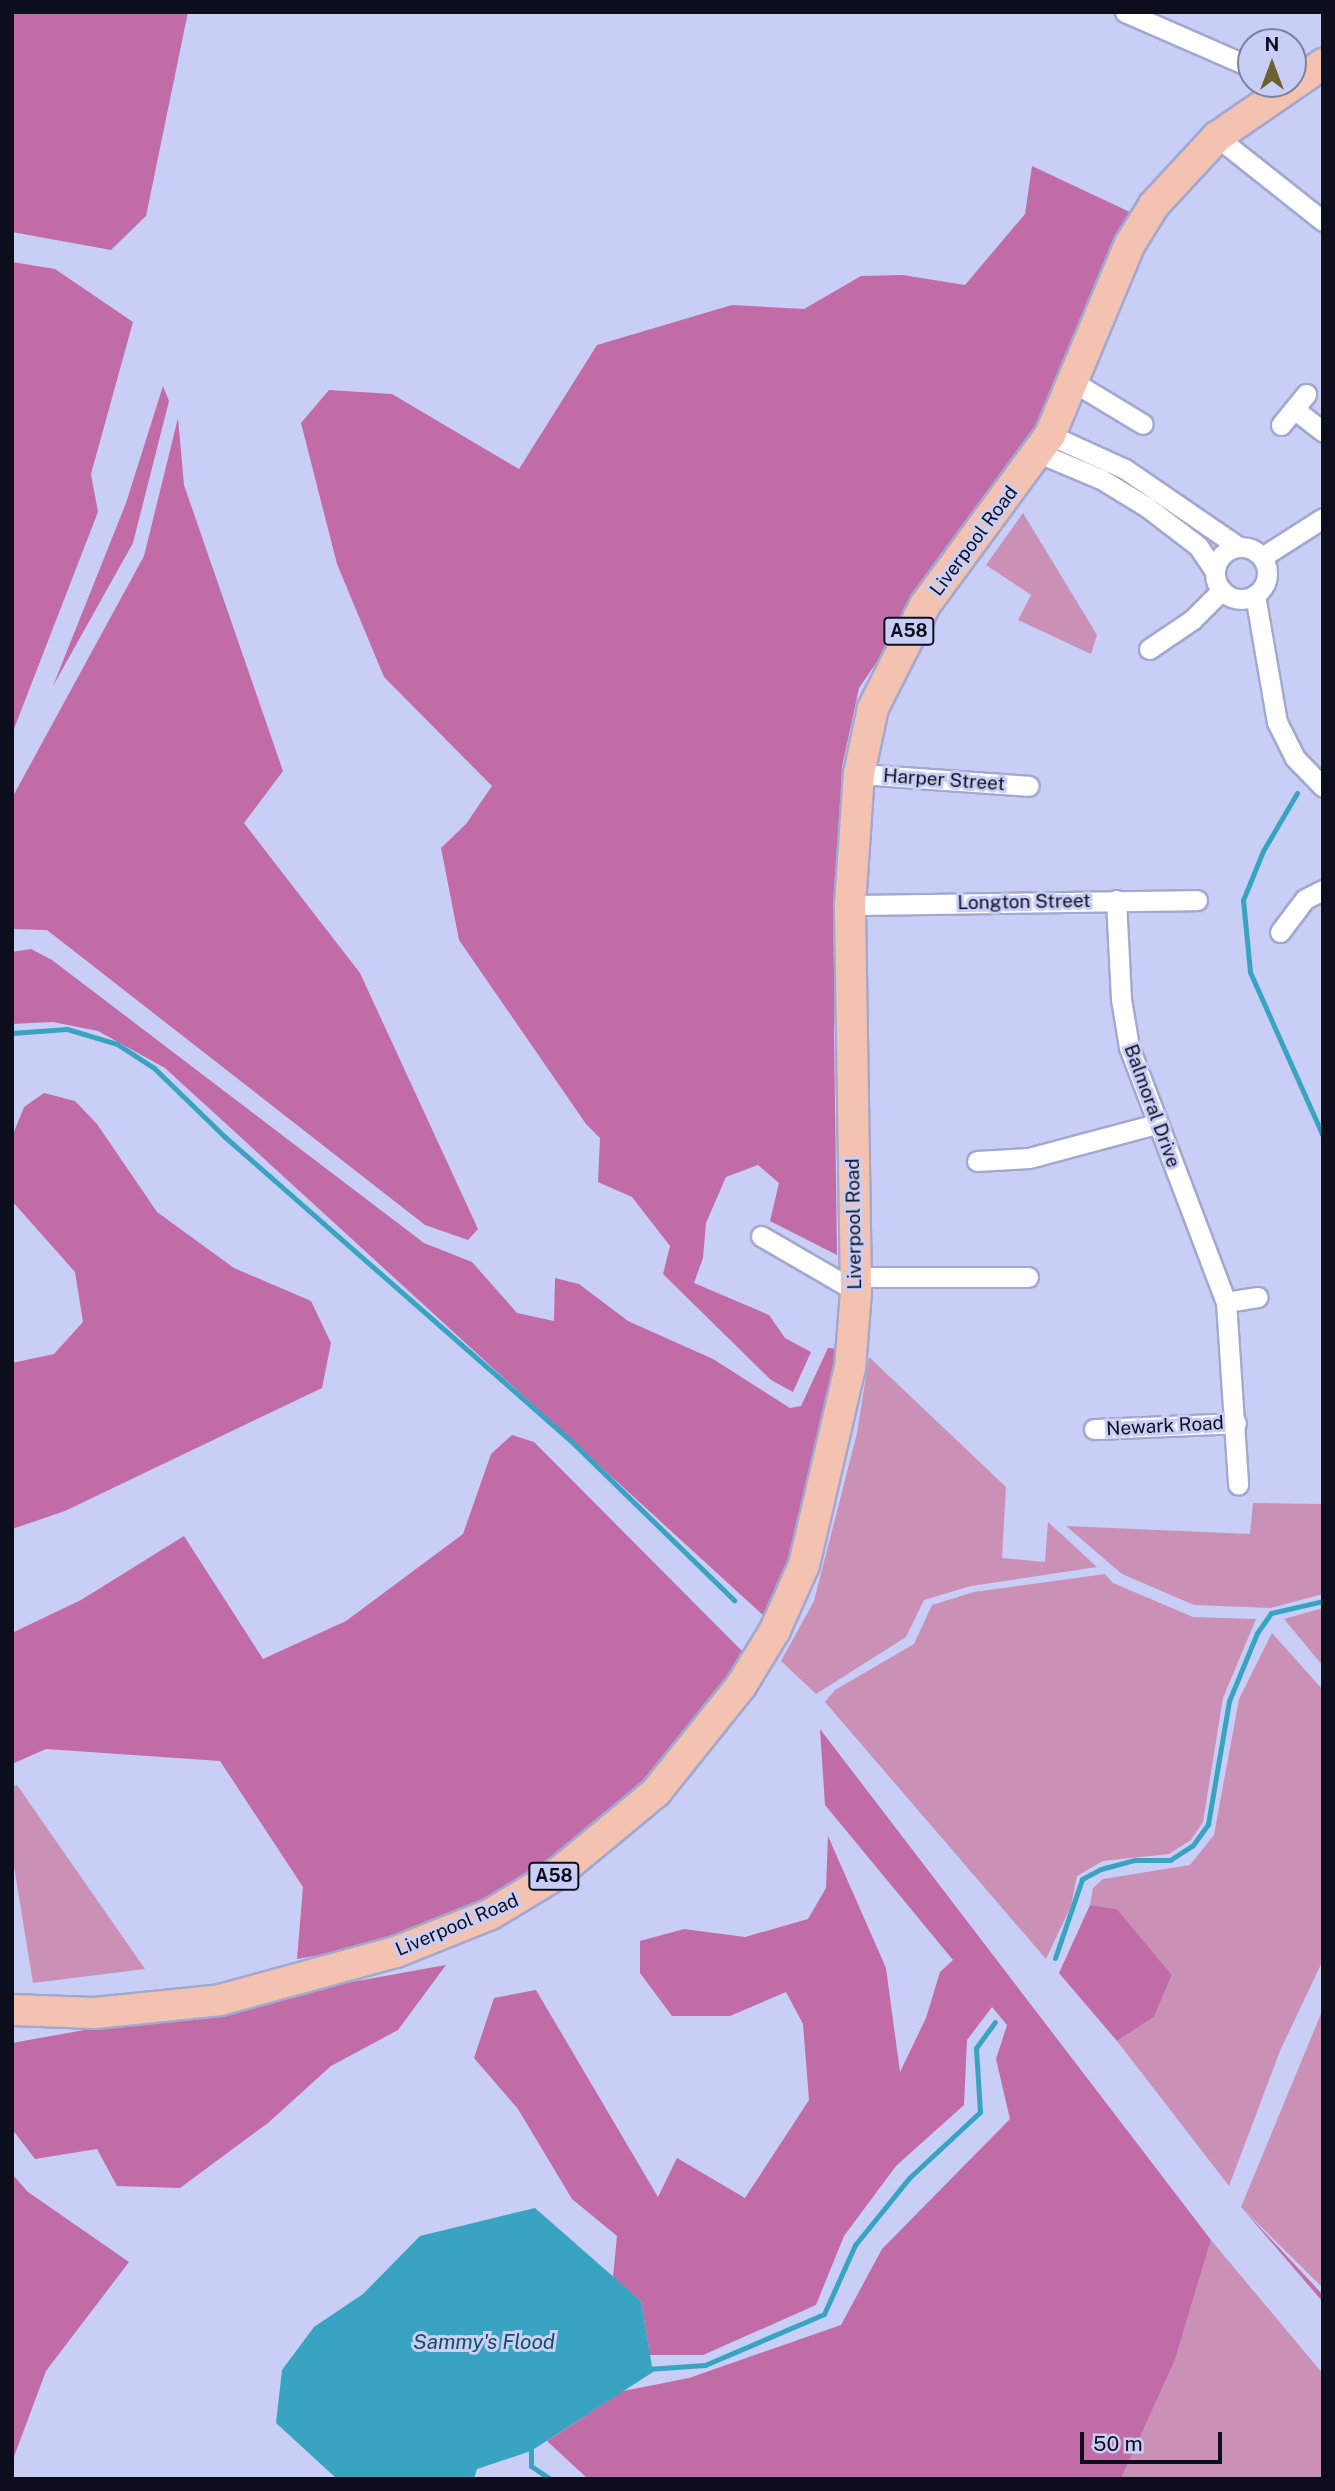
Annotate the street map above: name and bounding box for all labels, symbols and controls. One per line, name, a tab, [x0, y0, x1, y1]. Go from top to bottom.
north arrow	[1237, 28, 1307, 98]
text: N	[1265, 33, 1279, 55]
street label: Liverpool Road	[925, 482, 1023, 600]
road number: A58	[883, 616, 935, 646]
street label: Harper Street	[882, 764, 1006, 796]
street label: Longton Street	[957, 889, 1091, 915]
street label: Balmoral Drive	[1119, 1041, 1185, 1171]
street label: Liverpool Road	[841, 1158, 867, 1290]
street label: Newark Road	[1106, 1412, 1224, 1440]
road number: A58	[528, 1862, 580, 1890]
street label: Liverpool Road	[392, 1889, 522, 1961]
water label: Sammy's Flood	[413, 2329, 555, 2355]
scale bar	[1083, 2418, 1225, 2462]
text: 50 m	[1093, 2431, 1143, 2456]

